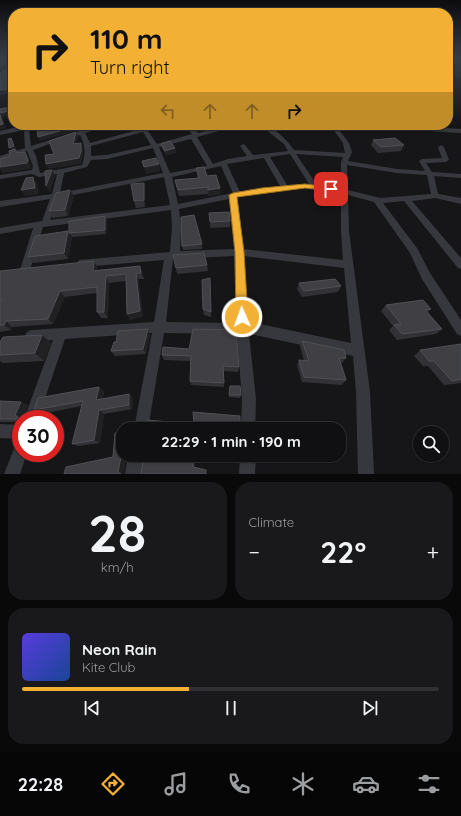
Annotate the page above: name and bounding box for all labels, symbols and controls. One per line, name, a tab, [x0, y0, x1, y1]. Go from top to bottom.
text: 110 m	[90, 21, 163, 56]
icon: right	[24, 24, 76, 76]
text: Turn right	[90, 56, 170, 79]
icon: left	[157, 100, 179, 122]
icon: ahead	[199, 100, 221, 122]
icon: ahead	[241, 100, 263, 122]
icon: right	[283, 100, 305, 122]
pin	[314, 172, 348, 206]
icon: arrive	[320, 178, 342, 200]
position arrow	[221, 296, 263, 338]
speed limit sign: 30	[12, 410, 64, 462]
map controls	[413, 426, 449, 462]
button: search	[413, 426, 449, 462]
text: 22:29 · 1 min · 190 m	[161, 432, 301, 451]
text: 28	[88, 500, 146, 565]
text: Climate	[249, 514, 294, 530]
text: 22°	[320, 533, 366, 571]
text: −	[249, 538, 260, 566]
text: +	[427, 538, 439, 566]
text: km/h	[101, 559, 134, 575]
text: Neon Rain	[82, 640, 157, 659]
text: Kite Club	[82, 659, 135, 675]
icon: previous	[81, 697, 103, 719]
icon: pause	[220, 697, 242, 719]
icon: next	[359, 697, 381, 719]
icon: directions	[99, 770, 127, 798]
icon: music	[162, 770, 190, 798]
icon: phone	[225, 770, 253, 798]
icon: climate	[289, 770, 317, 798]
icon: car	[352, 770, 380, 798]
icon: filters	[415, 770, 443, 798]
text: 22:28	[18, 773, 63, 796]

